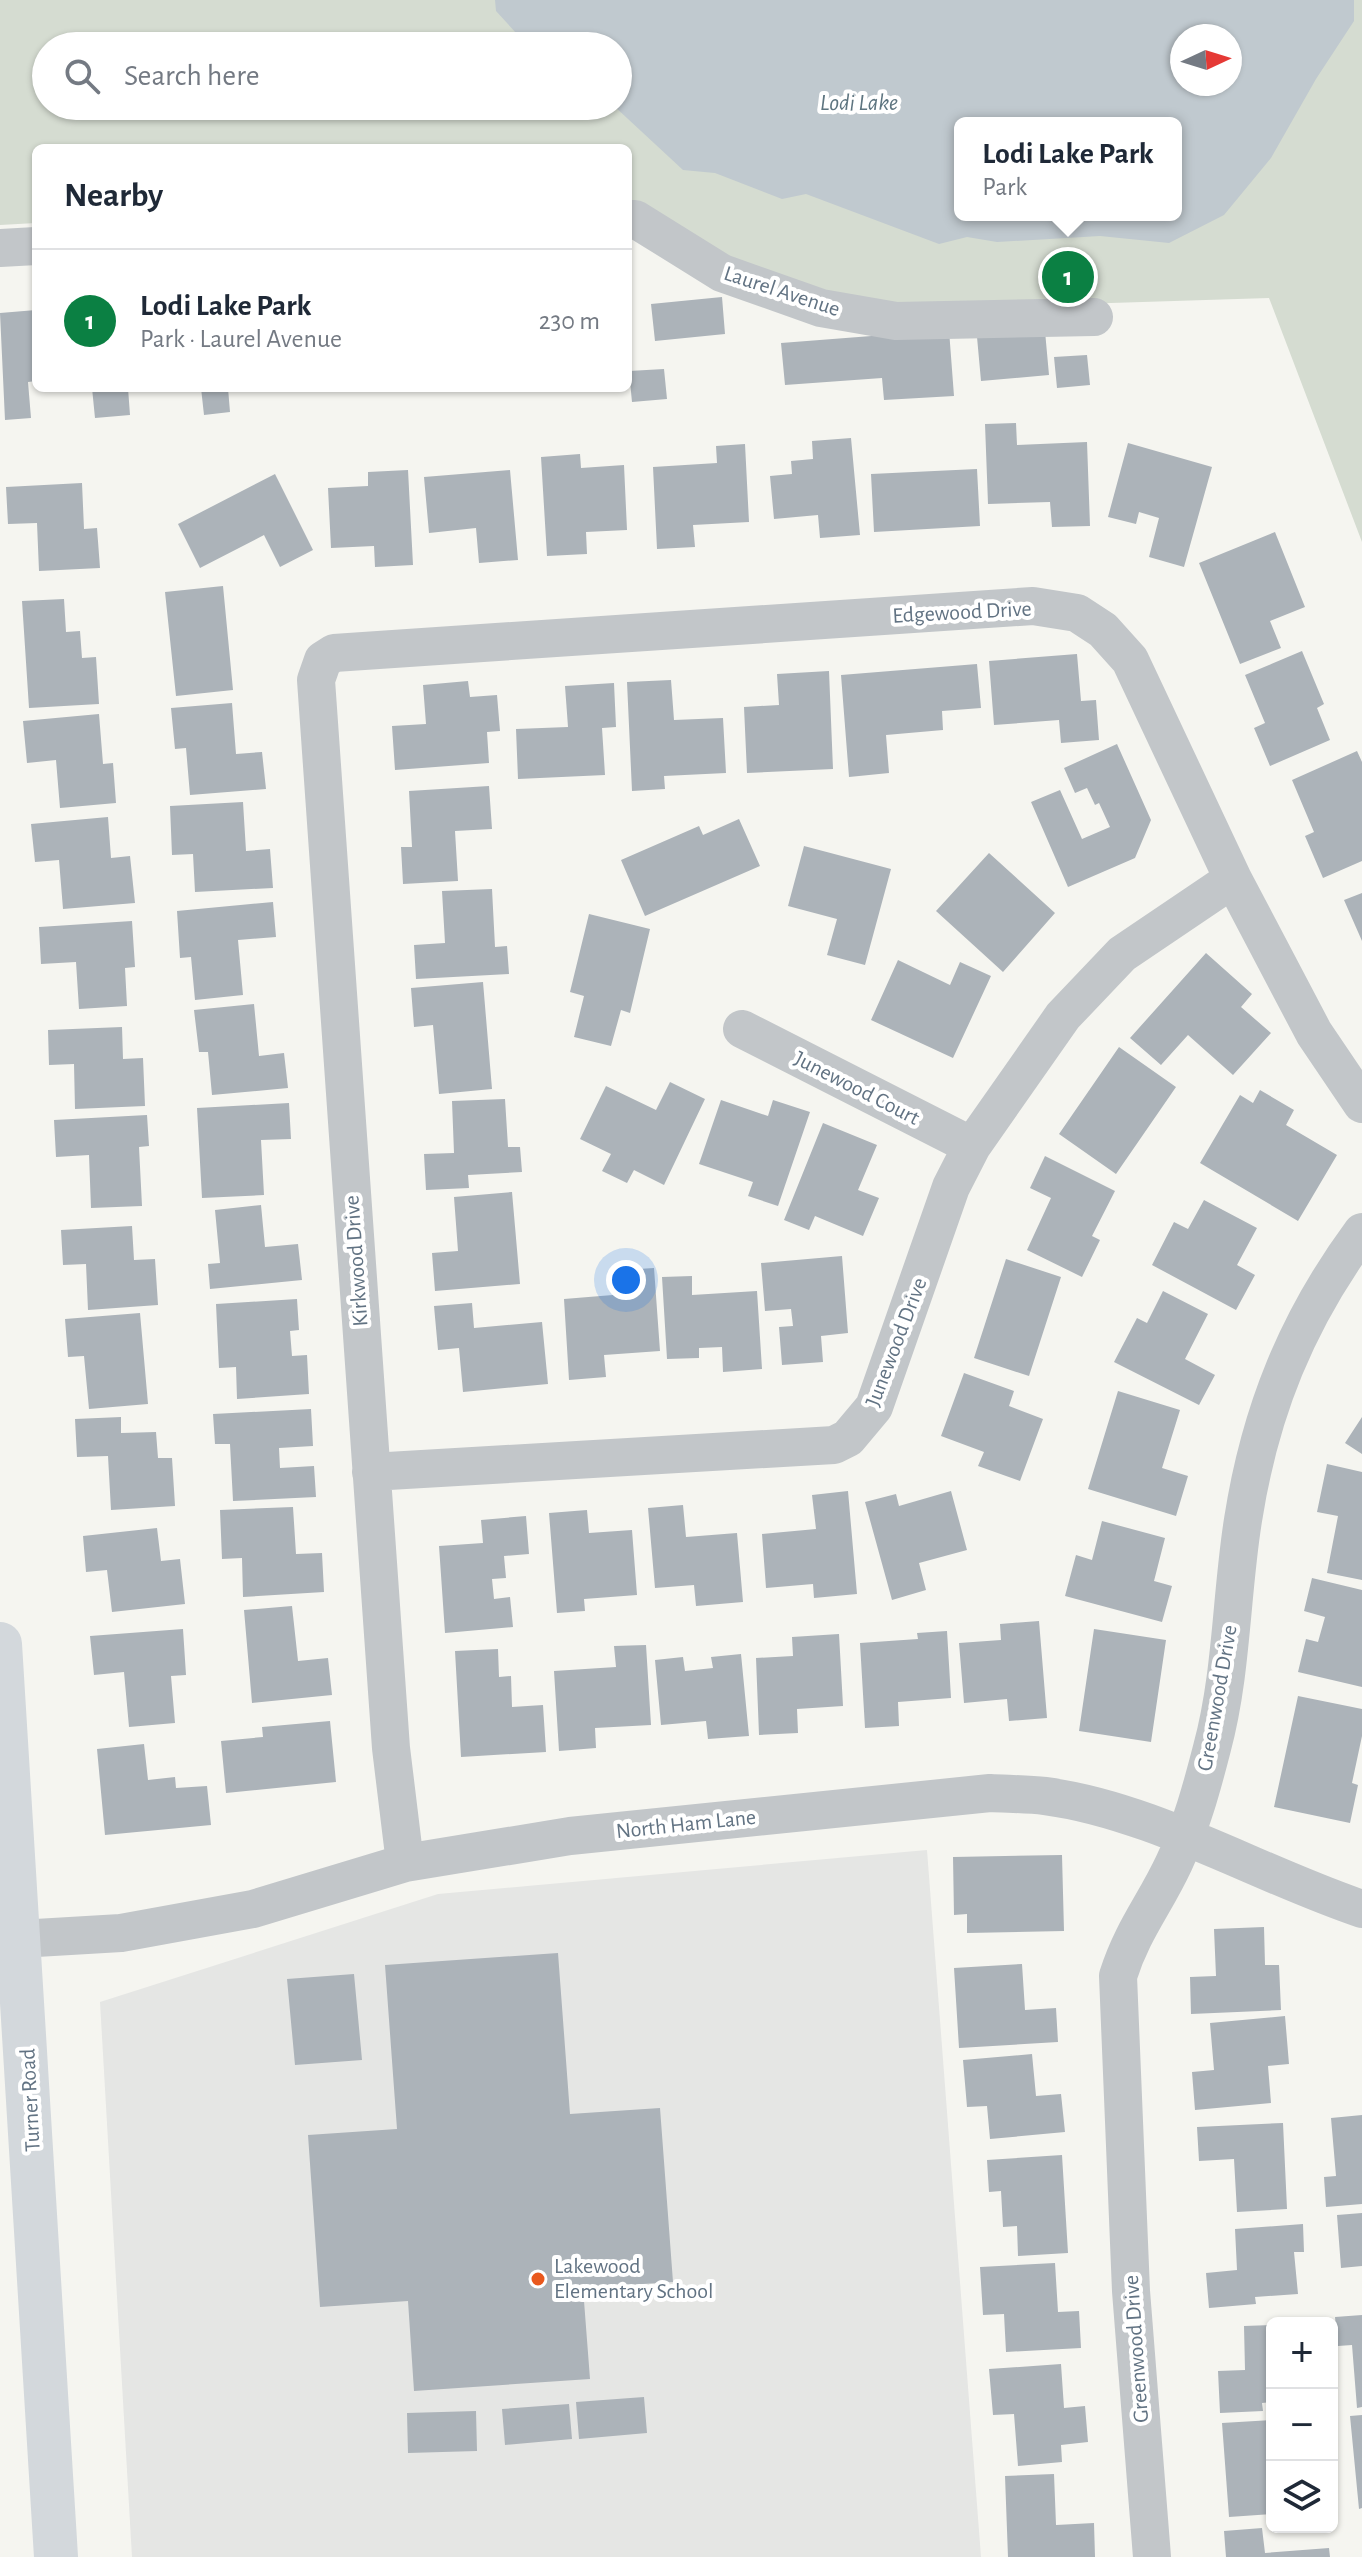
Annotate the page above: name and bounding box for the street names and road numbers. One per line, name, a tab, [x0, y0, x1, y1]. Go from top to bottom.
street label: Laurel Avenue	[721, 262, 843, 320]
street label: Edgewood Drive	[892, 597, 1032, 627]
street label: Junewood Court	[791, 1047, 923, 1129]
street label: Kirkwood Drive	[340, 1195, 372, 1327]
street label: Junewood Drive	[861, 1275, 931, 1409]
street label: Greenwood Drive	[1193, 1623, 1241, 1773]
street label: North Ham Lane	[615, 1806, 757, 1842]
street label: Turner Road	[16, 2048, 44, 2152]
street label: Greenwood Drive	[1120, 2274, 1152, 2424]

